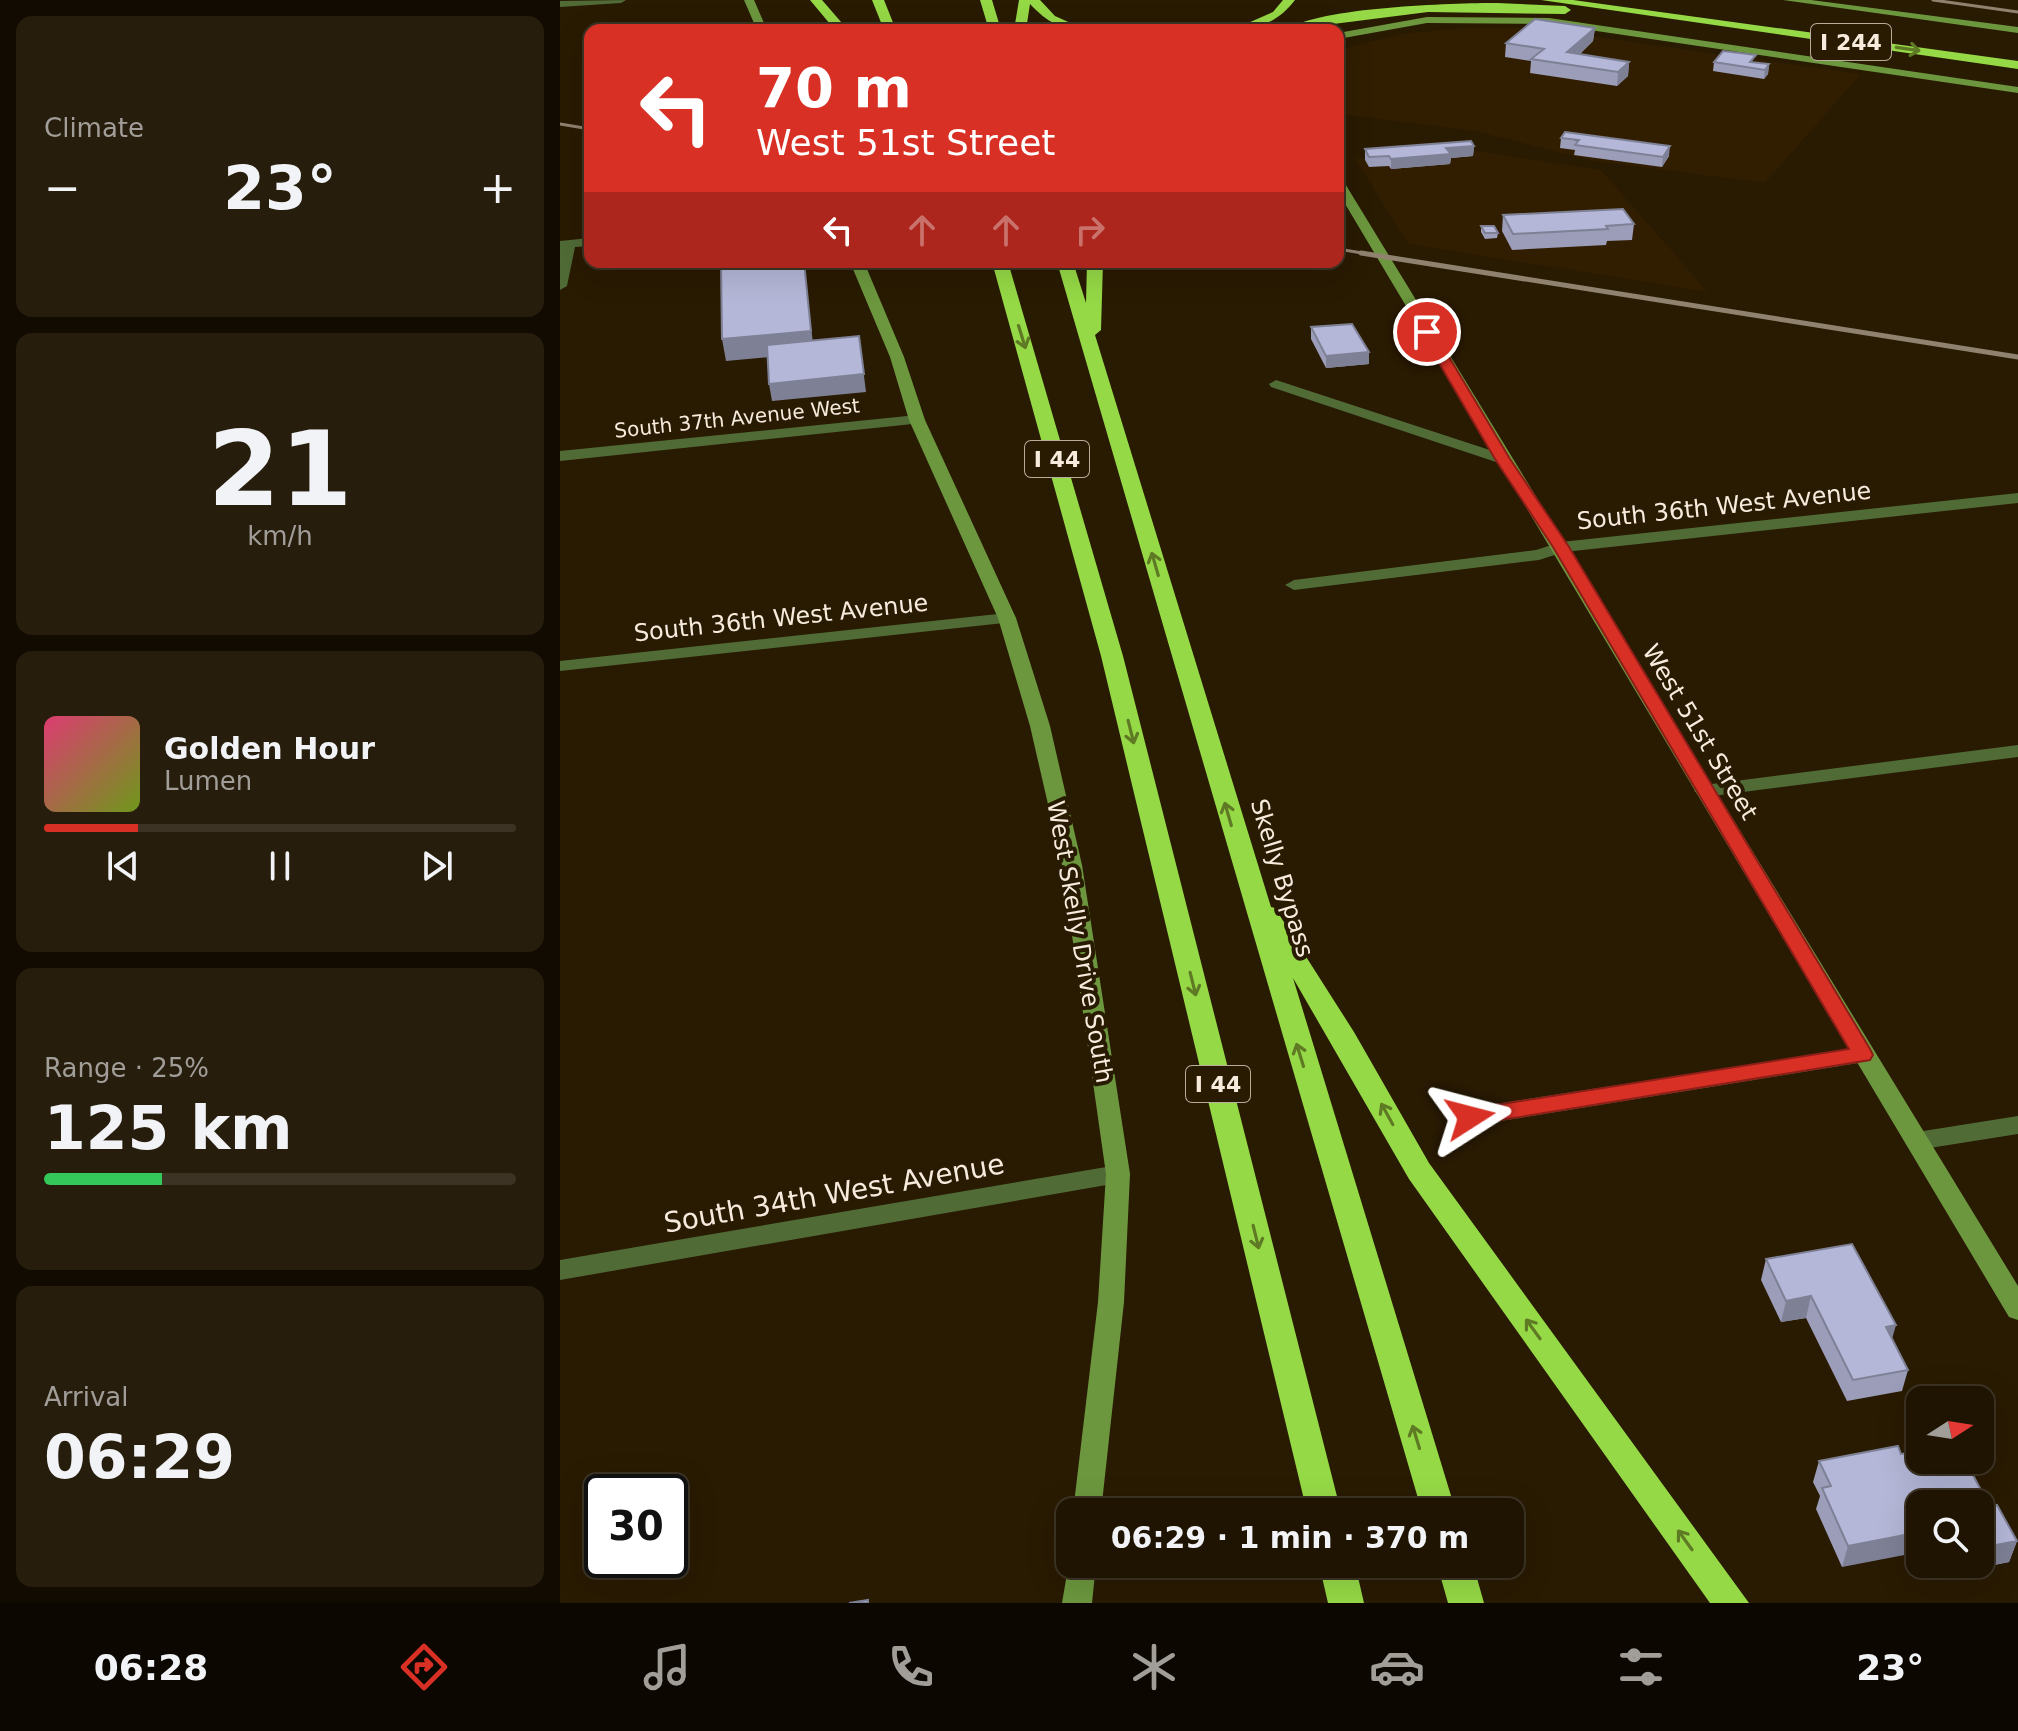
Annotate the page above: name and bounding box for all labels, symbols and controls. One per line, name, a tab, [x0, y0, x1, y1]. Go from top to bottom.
road number: I 244	[1811, 24, 1891, 60]
one-way arrow	[1894, 42, 1920, 57]
text: 70 m	[756, 55, 912, 120]
icon: left	[624, 56, 728, 160]
text: Climate	[44, 113, 144, 143]
text: West 51st Street	[756, 122, 1055, 163]
text: 23°	[223, 153, 337, 223]
text: −	[44, 162, 81, 213]
text: +	[479, 162, 516, 213]
icon: left	[816, 208, 860, 252]
icon: ahead	[900, 208, 944, 252]
icon: ahead	[984, 208, 1028, 252]
icon: right	[1068, 208, 1112, 252]
pin	[1393, 298, 1461, 366]
icon: arrive	[1405, 310, 1449, 354]
one-way arrow	[1015, 323, 1030, 349]
street label: South 37th Avenue West	[613, 393, 861, 443]
text: 21	[208, 408, 352, 530]
road number: I 44	[1025, 441, 1089, 477]
street label: South 36th West Avenue	[1575, 477, 1873, 535]
text: km/h	[247, 521, 313, 551]
one-way arrow	[1147, 552, 1162, 578]
street label: South 36th West Avenue	[632, 589, 930, 647]
street label: West 51st Street	[1637, 639, 1763, 825]
one-way arrow	[1124, 718, 1139, 744]
text: Golden Hour	[164, 731, 375, 766]
text: Lumen	[164, 766, 252, 796]
street label: Skelly Bypass	[1245, 796, 1319, 960]
street label: West Skelly Drive South	[1041, 799, 1119, 1085]
one-way arrow	[1220, 801, 1235, 827]
icon: previous	[101, 844, 145, 888]
icon: pause	[258, 844, 302, 888]
icon: next	[415, 844, 459, 888]
one-way arrow	[1187, 971, 1202, 997]
one-way arrow	[1292, 1042, 1307, 1068]
text: Range · 25%	[44, 1053, 209, 1083]
road number: I 44	[1186, 1066, 1250, 1102]
position arrow	[1428, 1075, 1512, 1159]
text: 125 km	[44, 1093, 293, 1163]
one-way arrow	[1379, 1103, 1395, 1126]
street label: South 34th West Avenue	[661, 1147, 1007, 1240]
one-way arrow	[1249, 1223, 1264, 1249]
one-way arrow	[1525, 1319, 1542, 1340]
text: Arrival	[44, 1382, 128, 1412]
north arrow	[1906, 1386, 1994, 1474]
map controls	[1906, 1386, 1994, 1578]
text: 06:29	[44, 1422, 235, 1492]
one-way arrow	[1408, 1425, 1423, 1451]
speed limit sign: 30	[584, 1474, 688, 1578]
button: search	[1906, 1490, 1994, 1578]
text: 06:29 · 1 min · 370 m	[1111, 1520, 1469, 1555]
one-way arrow	[1677, 1529, 1693, 1551]
icon: directions	[396, 1639, 452, 1695]
icon: music	[639, 1639, 695, 1695]
icon: phone	[883, 1639, 939, 1695]
icon: climate	[1126, 1639, 1182, 1695]
icon: car	[1369, 1639, 1425, 1695]
icon: filters	[1613, 1639, 1669, 1695]
text: 06:28	[94, 1647, 208, 1688]
text: 23°	[1856, 1647, 1924, 1688]

